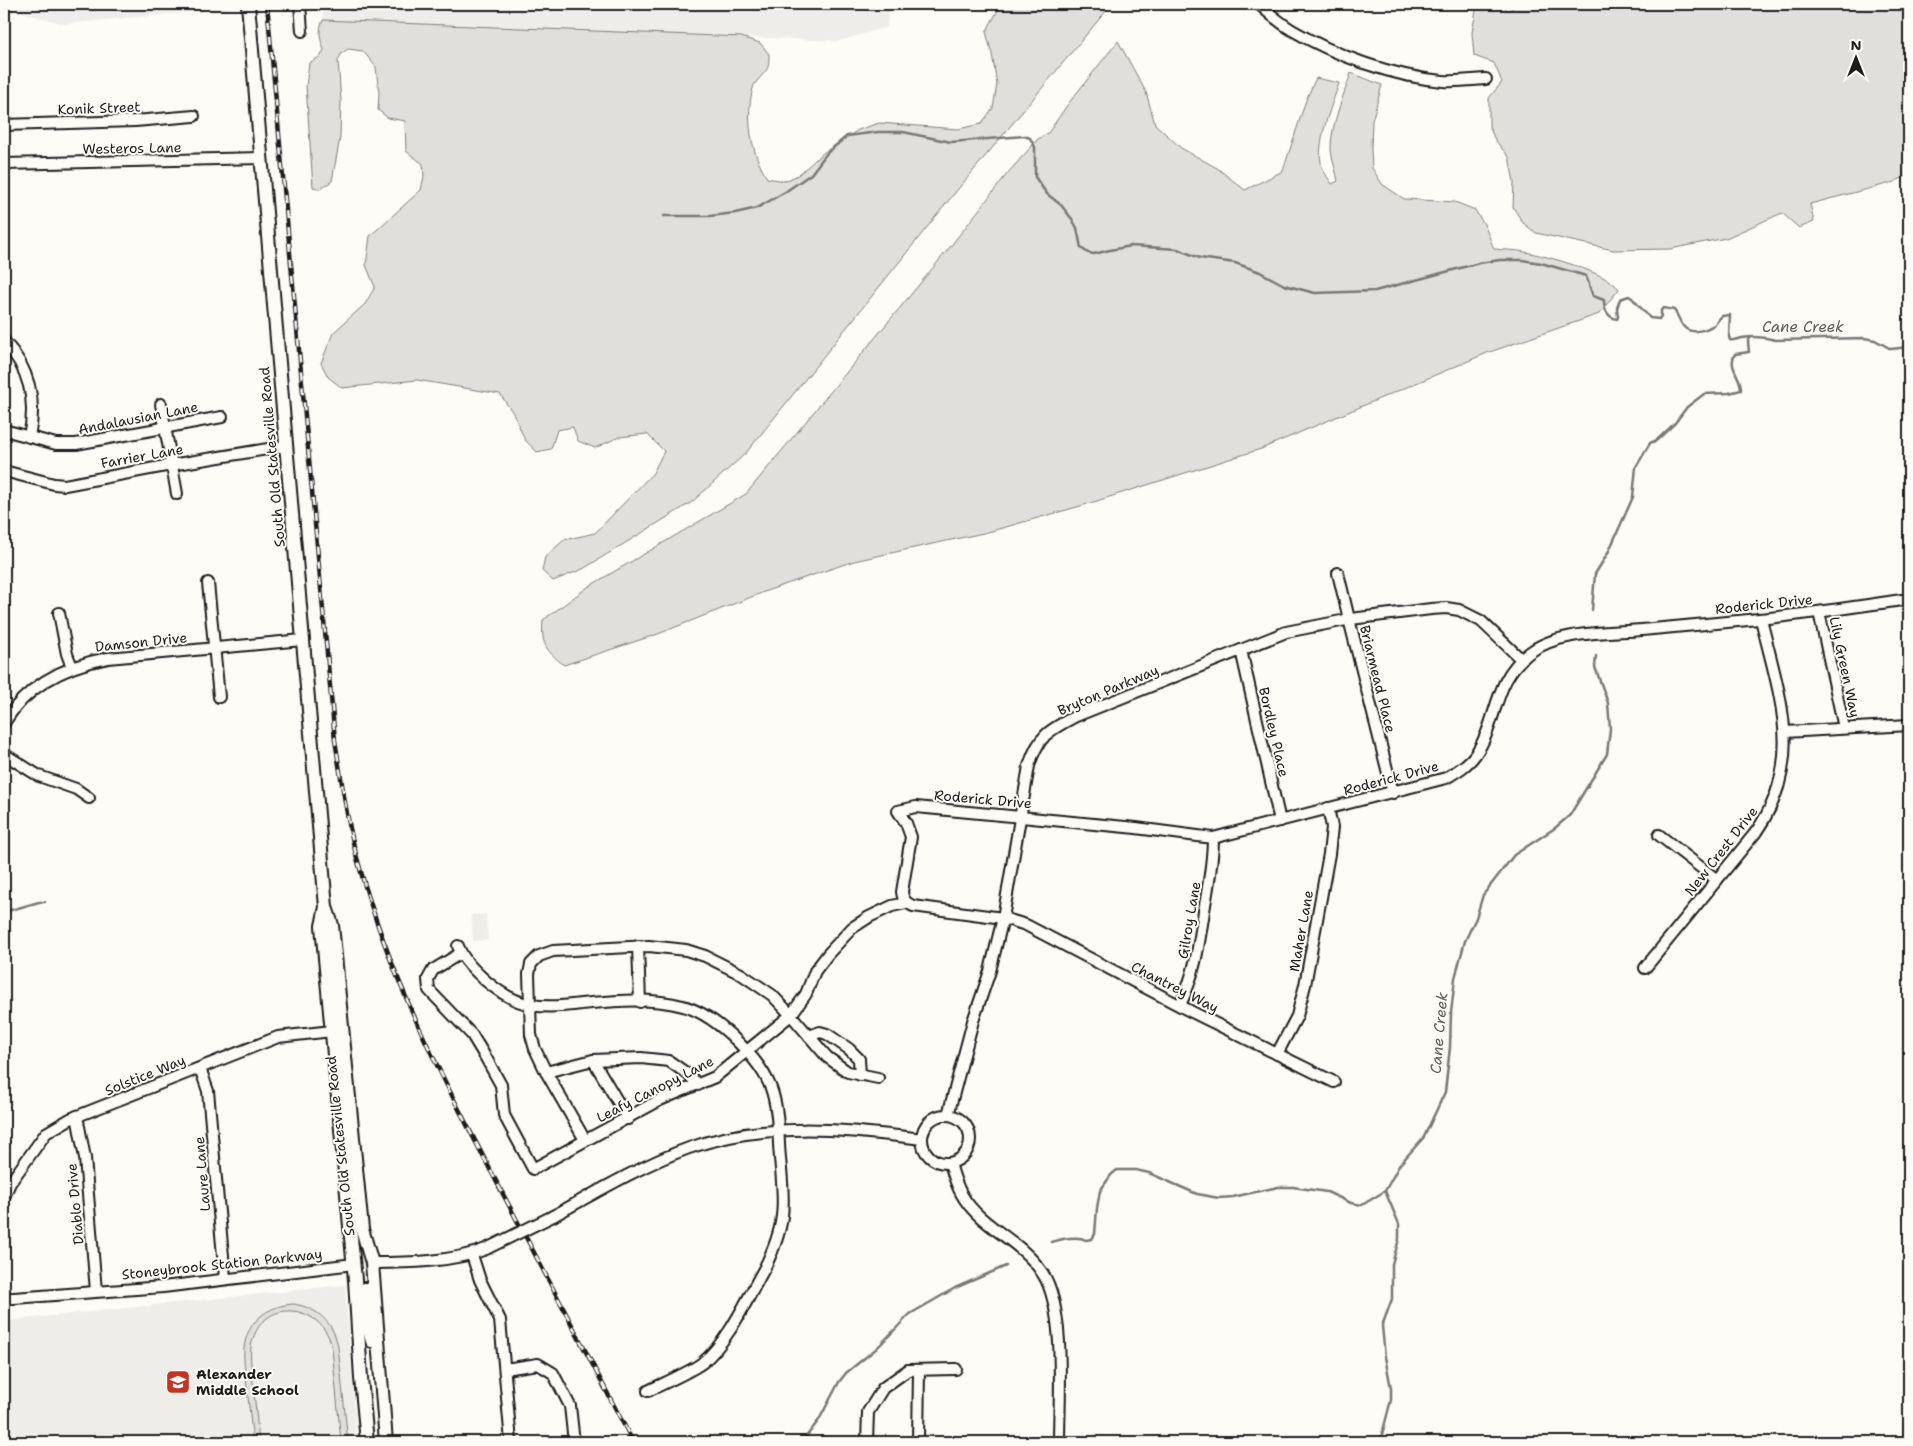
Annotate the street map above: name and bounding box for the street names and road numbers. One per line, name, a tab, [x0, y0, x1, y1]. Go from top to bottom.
street label: Konik Street	[57, 98, 141, 118]
street label: Westeros Lane	[82, 138, 182, 158]
street label: South Old Statesville Road	[255, 366, 289, 548]
street label: Andalausian Lane	[76, 398, 200, 438]
street label: Farrier Lane	[99, 440, 185, 472]
street label: Roderick Drive	[1714, 590, 1814, 618]
street label: Lily Green Way	[1826, 615, 1864, 719]
street label: Briarmead Place	[1356, 623, 1400, 735]
street label: Damson Drive	[94, 628, 188, 656]
street label: Bryton Parkway	[1055, 661, 1161, 719]
street label: Bordley Place	[1255, 685, 1293, 779]
street label: Roderick Drive	[1341, 757, 1441, 799]
street label: Roderick Drive	[933, 786, 1033, 812]
street label: New Crest Drive	[1680, 803, 1762, 899]
street label: Gilroy Lane	[1173, 880, 1205, 960]
street label: Maher Lane	[1285, 889, 1317, 973]
street label: Chantrey Way	[1128, 957, 1222, 1017]
street label: Solstice Way	[102, 1051, 188, 1099]
street label: Leafy Canopy Lane	[593, 1052, 717, 1126]
street label: South Old Statesville Road	[322, 1055, 358, 1237]
street label: Laure Lane	[190, 1136, 214, 1212]
street label: Diablo Drive	[62, 1163, 88, 1245]
street label: Stoneybrook Station Parkway	[121, 1245, 323, 1283]

